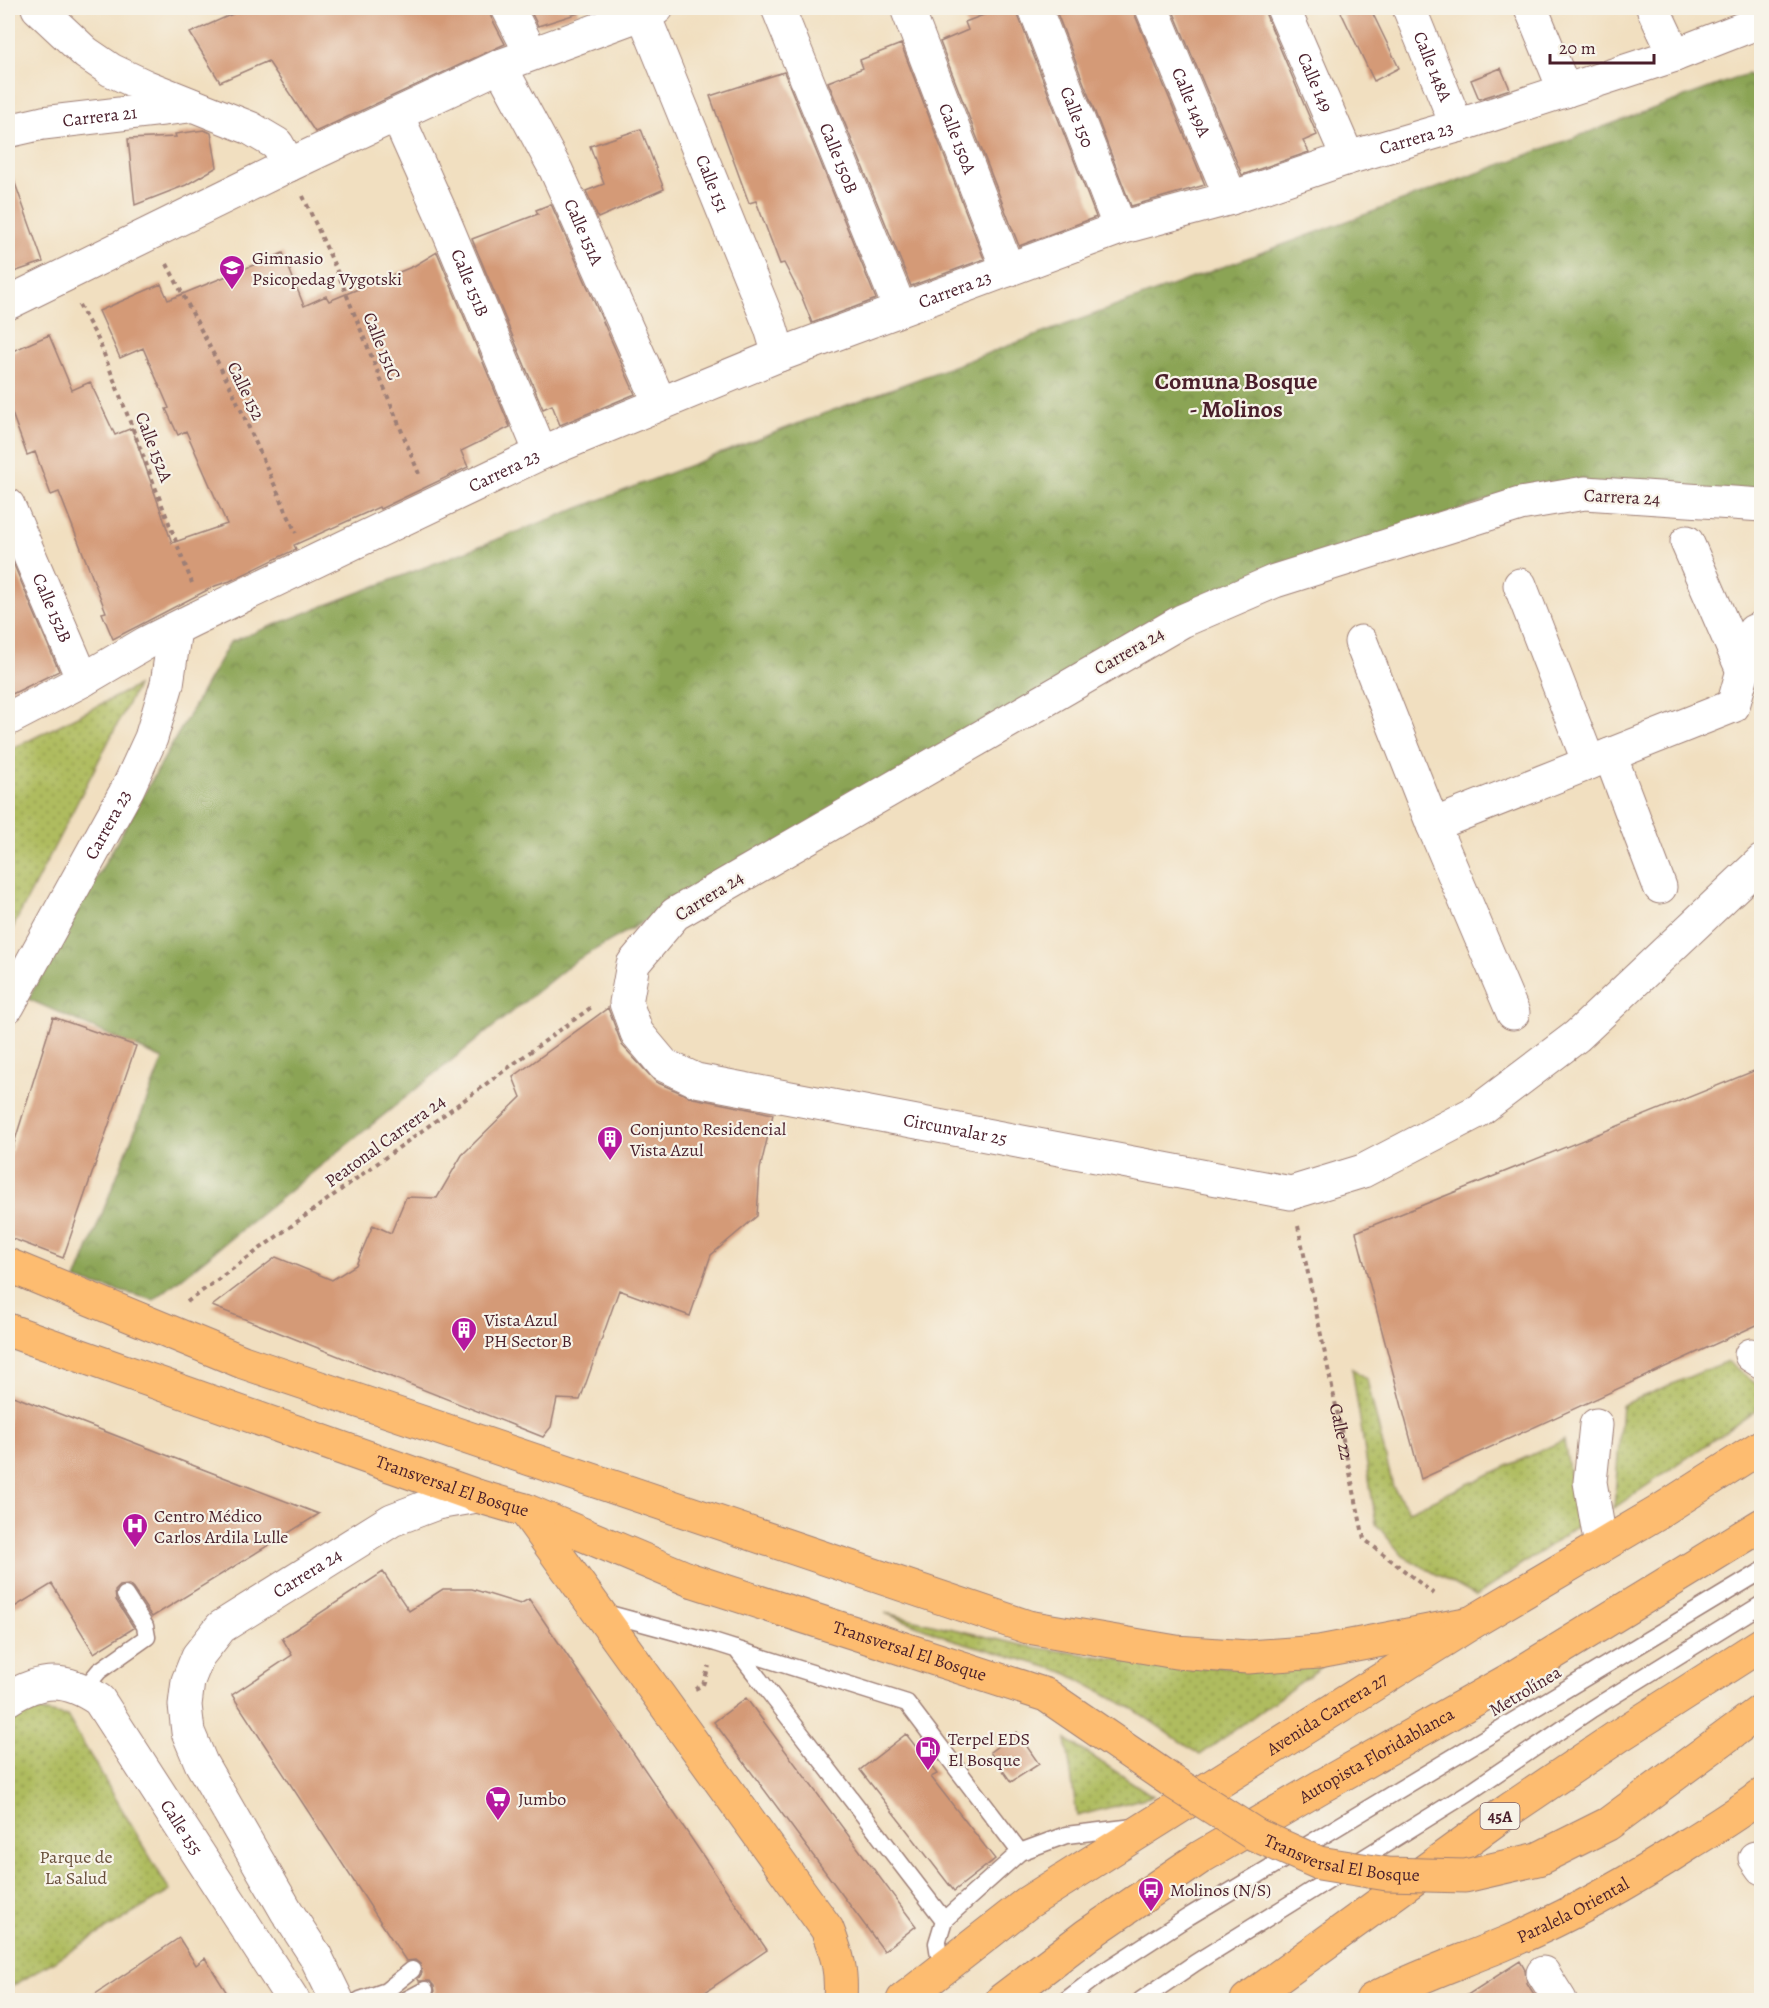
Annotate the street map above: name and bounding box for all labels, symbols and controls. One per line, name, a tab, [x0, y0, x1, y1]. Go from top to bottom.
scale bar	[1550, 27, 1654, 65]
street label: Calle 148A	[1408, 28, 1458, 105]
text: 20 m	[1559, 36, 1596, 60]
street label: Calle 149	[1292, 49, 1339, 116]
street label: Calle 149A	[1166, 64, 1216, 141]
street label: Calle 150	[1055, 83, 1100, 151]
street label: Carrera 21	[61, 100, 138, 133]
street label: Calle 150A	[933, 100, 982, 178]
street label: Carrera 23	[1376, 116, 1456, 160]
street label: Calle 150B	[814, 119, 864, 197]
street label: Calle 151	[690, 151, 735, 216]
street label: Calle 151A	[558, 195, 609, 270]
street label: Calle 151B	[445, 245, 495, 320]
place label: Gimnasio Psicopedag Vygotski	[252, 246, 402, 291]
school or university icon: Gimnasio Psicopedag Vygotski	[217, 253, 247, 291]
street label: Carrera 23	[915, 265, 995, 314]
street label: Calle 151C	[358, 308, 406, 384]
street label: Calle 152	[222, 358, 271, 425]
district label: Comuna Bosque - Molinos	[1155, 365, 1317, 425]
street label: Calle 152A	[130, 409, 178, 486]
street label: Carrera 23	[465, 443, 544, 498]
street label: Carrera 24	[1583, 483, 1661, 511]
street label: Calle 152B	[27, 570, 78, 646]
street label: Carrera 24	[1090, 621, 1168, 681]
street label: Carrera 23	[79, 786, 137, 864]
street label: Carrera 24	[670, 866, 748, 926]
street label: Peatonal Carrera 24	[320, 1089, 450, 1193]
street label: Circunvalar 25	[901, 1108, 1009, 1151]
place label: Conjunto Residencial Vista Azul	[629, 1117, 787, 1162]
building icon: Conjunto Residencial Vista Azul	[595, 1124, 625, 1162]
place label: Vista Azul PH Sector B	[483, 1308, 572, 1353]
building icon: Vista Azul PH Sector B	[449, 1315, 479, 1353]
street label: Calle 22	[1324, 1401, 1359, 1462]
street label: Transversal El Bosque	[372, 1449, 532, 1523]
place label: Centro Médico Carlos Ardila Lulle	[154, 1504, 288, 1549]
hospital icon: Centro Médico Carlos Ardila Lulle	[120, 1511, 150, 1549]
street label: Carrera 24	[268, 1543, 346, 1604]
street label: Transversal El Bosque	[830, 1615, 990, 1687]
street label: Metrolínea	[1484, 1660, 1566, 1722]
street label: Avenida Carrera 27	[1261, 1666, 1392, 1762]
street label: Autopista Floridablanca	[1294, 1701, 1459, 1809]
place label: Terpel EDS El Bosque	[948, 1727, 1030, 1772]
fuel station icon: Terpel EDS El Bosque	[913, 1734, 943, 1772]
supermarket icon: Jumbo	[483, 1784, 513, 1822]
place label: Jumbo	[518, 1787, 566, 1811]
street label: Calle 155	[155, 1795, 208, 1860]
road number: 45A	[1480, 1803, 1520, 1829]
street label: Transversal El Bosque	[1260, 1828, 1420, 1887]
park label: Parque de La Salud	[39, 1845, 113, 1890]
street label: Paralela Oriental	[1513, 1871, 1634, 1949]
bus stop icon: Molinos (N/S)	[1136, 1875, 1166, 1913]
place label: Molinos (N/S)	[1170, 1878, 1271, 1902]

